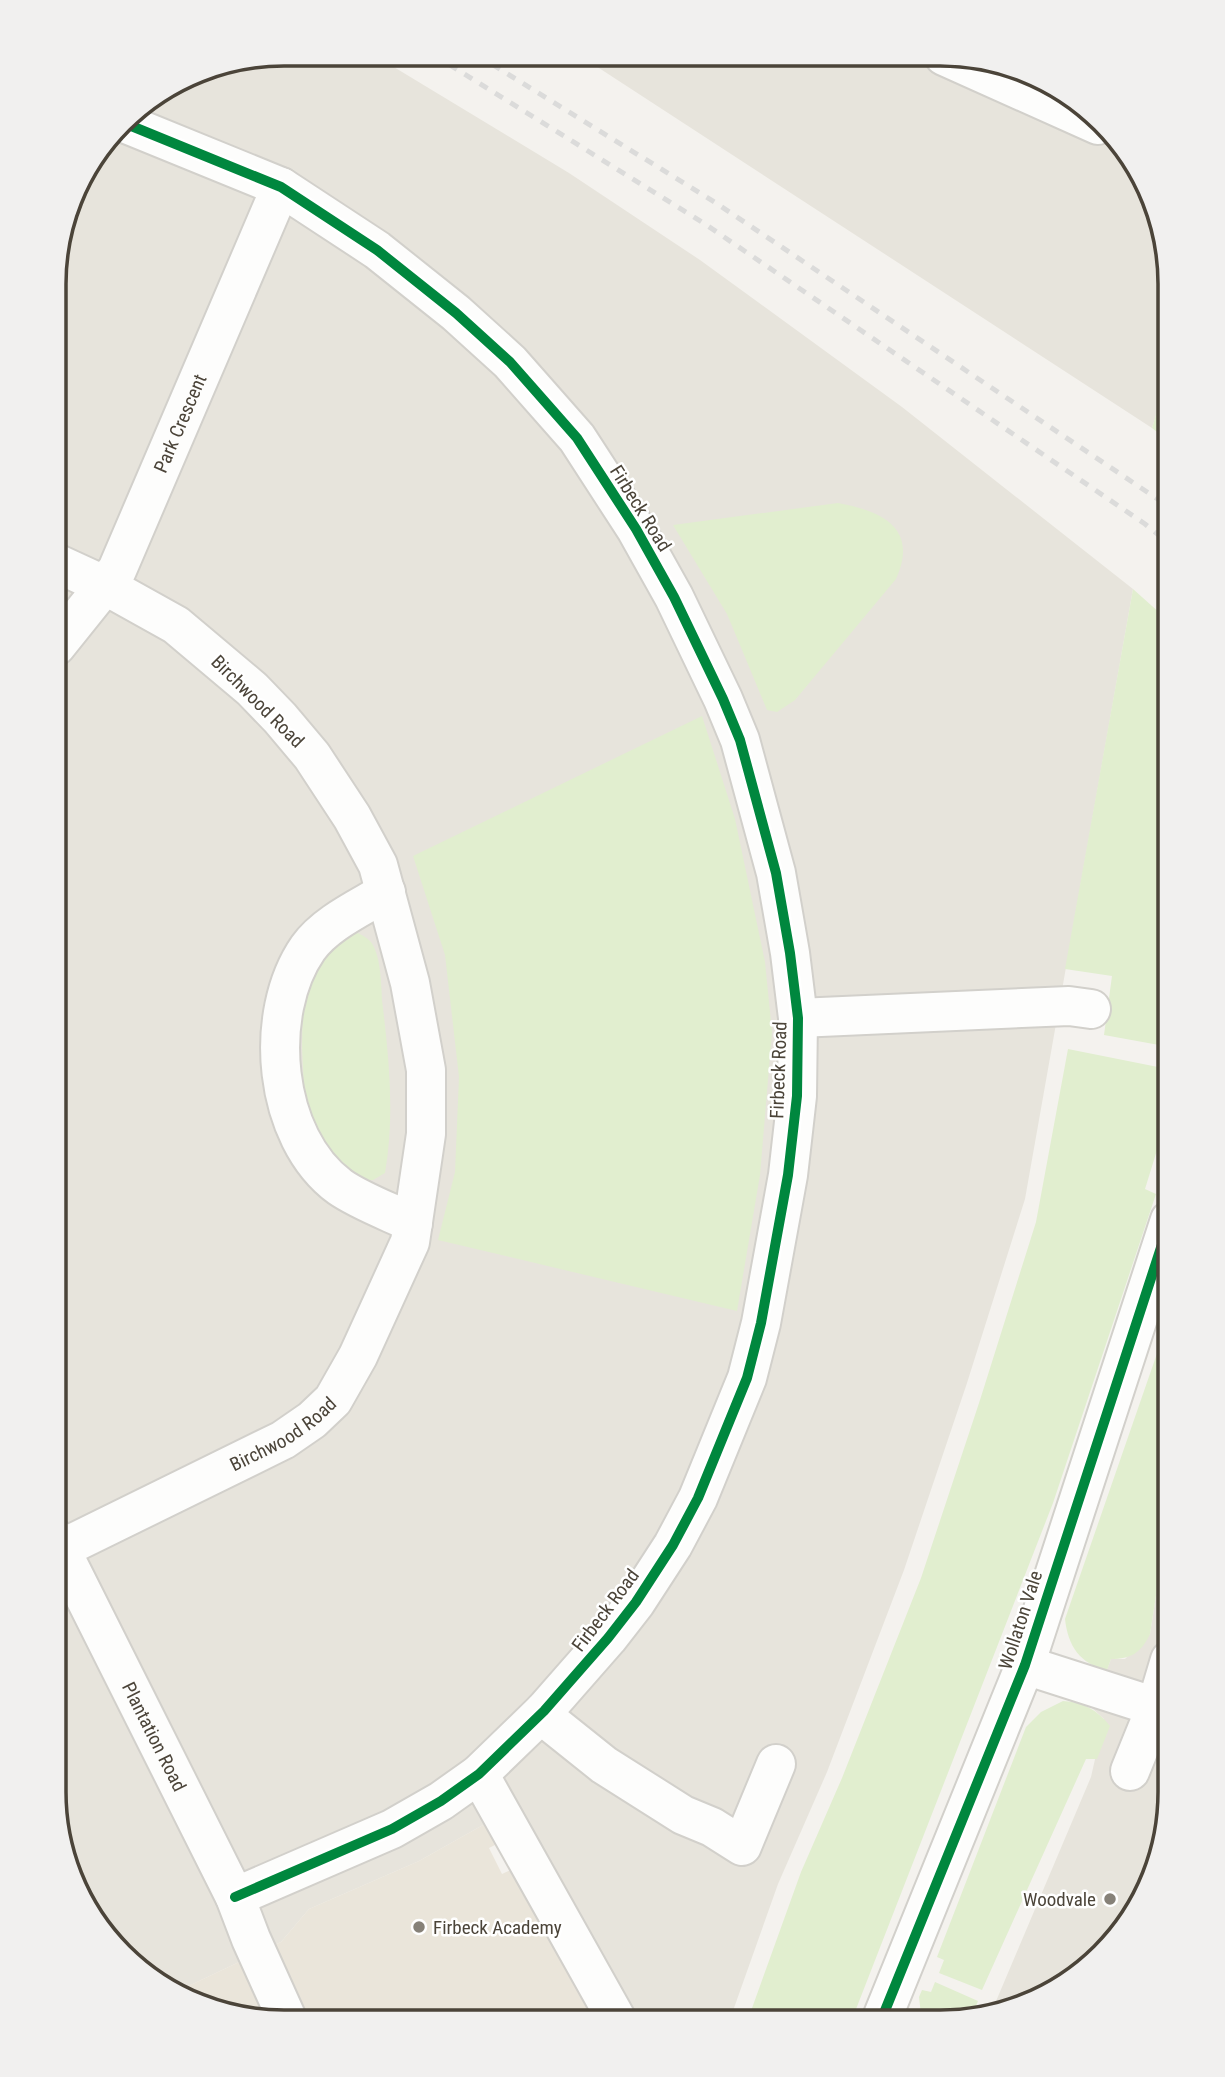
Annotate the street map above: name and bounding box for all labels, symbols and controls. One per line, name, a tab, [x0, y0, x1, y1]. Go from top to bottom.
street label: Park Crescent	[149, 371, 211, 476]
street label: Firbeck Road	[605, 461, 676, 556]
street label: Birchwood Road	[207, 650, 309, 752]
street label: Firbeck Road	[765, 1021, 792, 1119]
street label: Birchwood Road	[226, 1392, 341, 1476]
street label: Firbeck Road	[567, 1564, 644, 1656]
street label: Wollaton Vale	[994, 1568, 1047, 1673]
street label: Plantation Road	[117, 1678, 191, 1795]
place label: Woodvale	[1023, 1888, 1096, 1911]
marker: Woodvale	[1102, 1891, 1118, 1907]
place label: Firbeck Academy	[433, 1916, 562, 1939]
marker: Firbeck Academy	[411, 1919, 427, 1935]

